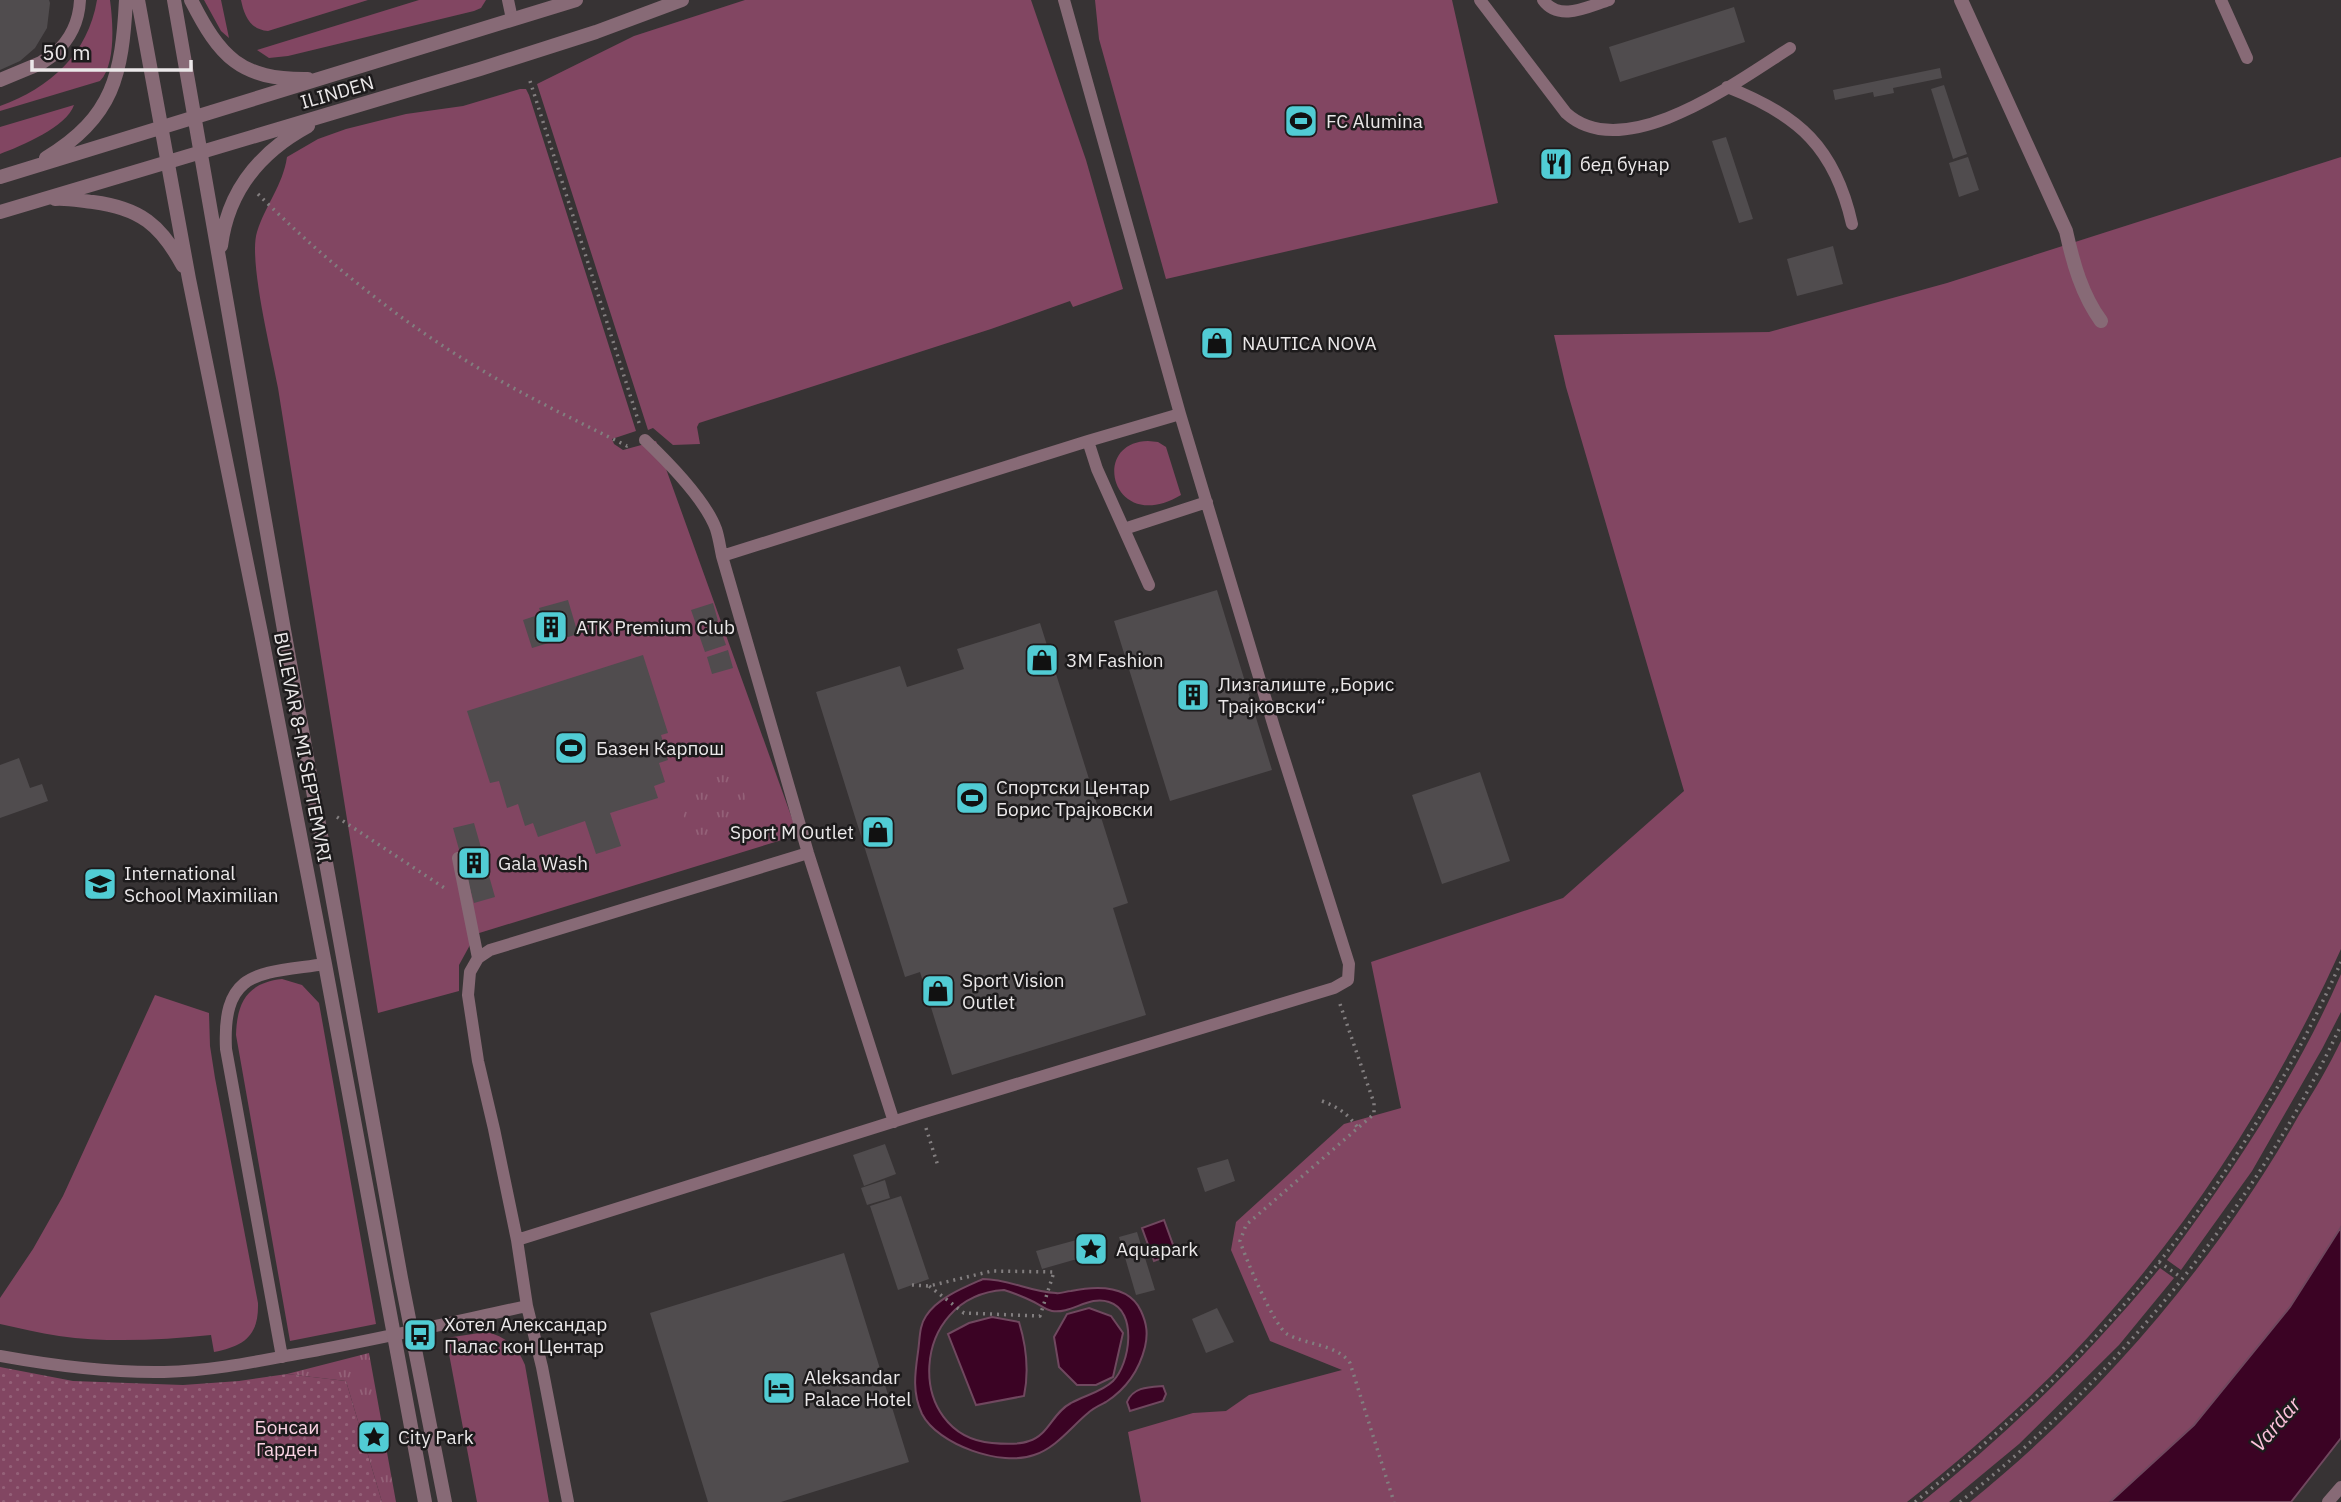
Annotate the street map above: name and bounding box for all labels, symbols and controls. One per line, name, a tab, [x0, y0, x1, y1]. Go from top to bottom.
scale bar	[32, 28, 191, 72]
text: 50 m	[42, 38, 91, 66]
street label: ILINDEN	[297, 70, 377, 114]
sports icon: FC Alumina	[1282, 102, 1320, 140]
place label: FC Alumina	[1326, 109, 1423, 133]
restaurant icon: бед бунар	[1537, 145, 1575, 183]
place label: бед бунар	[1580, 152, 1669, 176]
shop icon: NAUTICA NOVA	[1198, 324, 1236, 362]
place label: NAUTICA NOVA	[1242, 331, 1377, 355]
building icon: ATK Premium Club	[532, 608, 570, 646]
place label: ATK Premium Club	[576, 615, 735, 639]
street label: BULEVAR 8-MI SEPTEMVRI	[269, 630, 337, 864]
shop icon: 3M Fashion	[1023, 641, 1061, 679]
place label: 3M Fashion	[1066, 648, 1164, 672]
place label: Лизгалиште „Борис Трајковски“	[1218, 672, 1395, 718]
building icon: Лизгалиште „Борис Трајковски“	[1174, 676, 1212, 714]
sports icon: Базен Карпош	[552, 729, 590, 767]
place label: Базен Карпош	[596, 736, 724, 760]
place label: Спортски Центар Борис Трајковски	[996, 775, 1153, 821]
sports icon: Спортски Центар Борис Трајковски	[953, 779, 991, 817]
shop icon: Sport M Outlet	[859, 813, 897, 851]
place label: Sport M Outlet	[730, 820, 854, 844]
building icon: Gala Wash	[455, 844, 493, 882]
place label: Gala Wash	[498, 851, 588, 875]
place label: International School Maximilian	[124, 861, 278, 907]
school or university icon: International School Maximilian	[81, 865, 119, 903]
place label: Sport Vision Outlet	[962, 968, 1065, 1014]
shop icon: Sport Vision Outlet	[919, 972, 957, 1010]
place icon: Aquapark	[1072, 1230, 1110, 1268]
place label: Aquapark	[1116, 1237, 1198, 1261]
place label: Хотел Александар Палас кон Центар	[444, 1312, 607, 1358]
bus stop icon: Хотел Александар Палас кон Центар	[401, 1316, 439, 1354]
place label: Aleksandar Palace Hotel	[804, 1365, 911, 1411]
hotel icon: Aleksandar Palace Hotel	[760, 1369, 798, 1407]
water label: Vardar	[2244, 1390, 2307, 1457]
park label: Бонсаи Гарден	[255, 1415, 319, 1461]
place icon: City Park	[355, 1418, 393, 1456]
place label: City Park	[398, 1425, 474, 1449]

